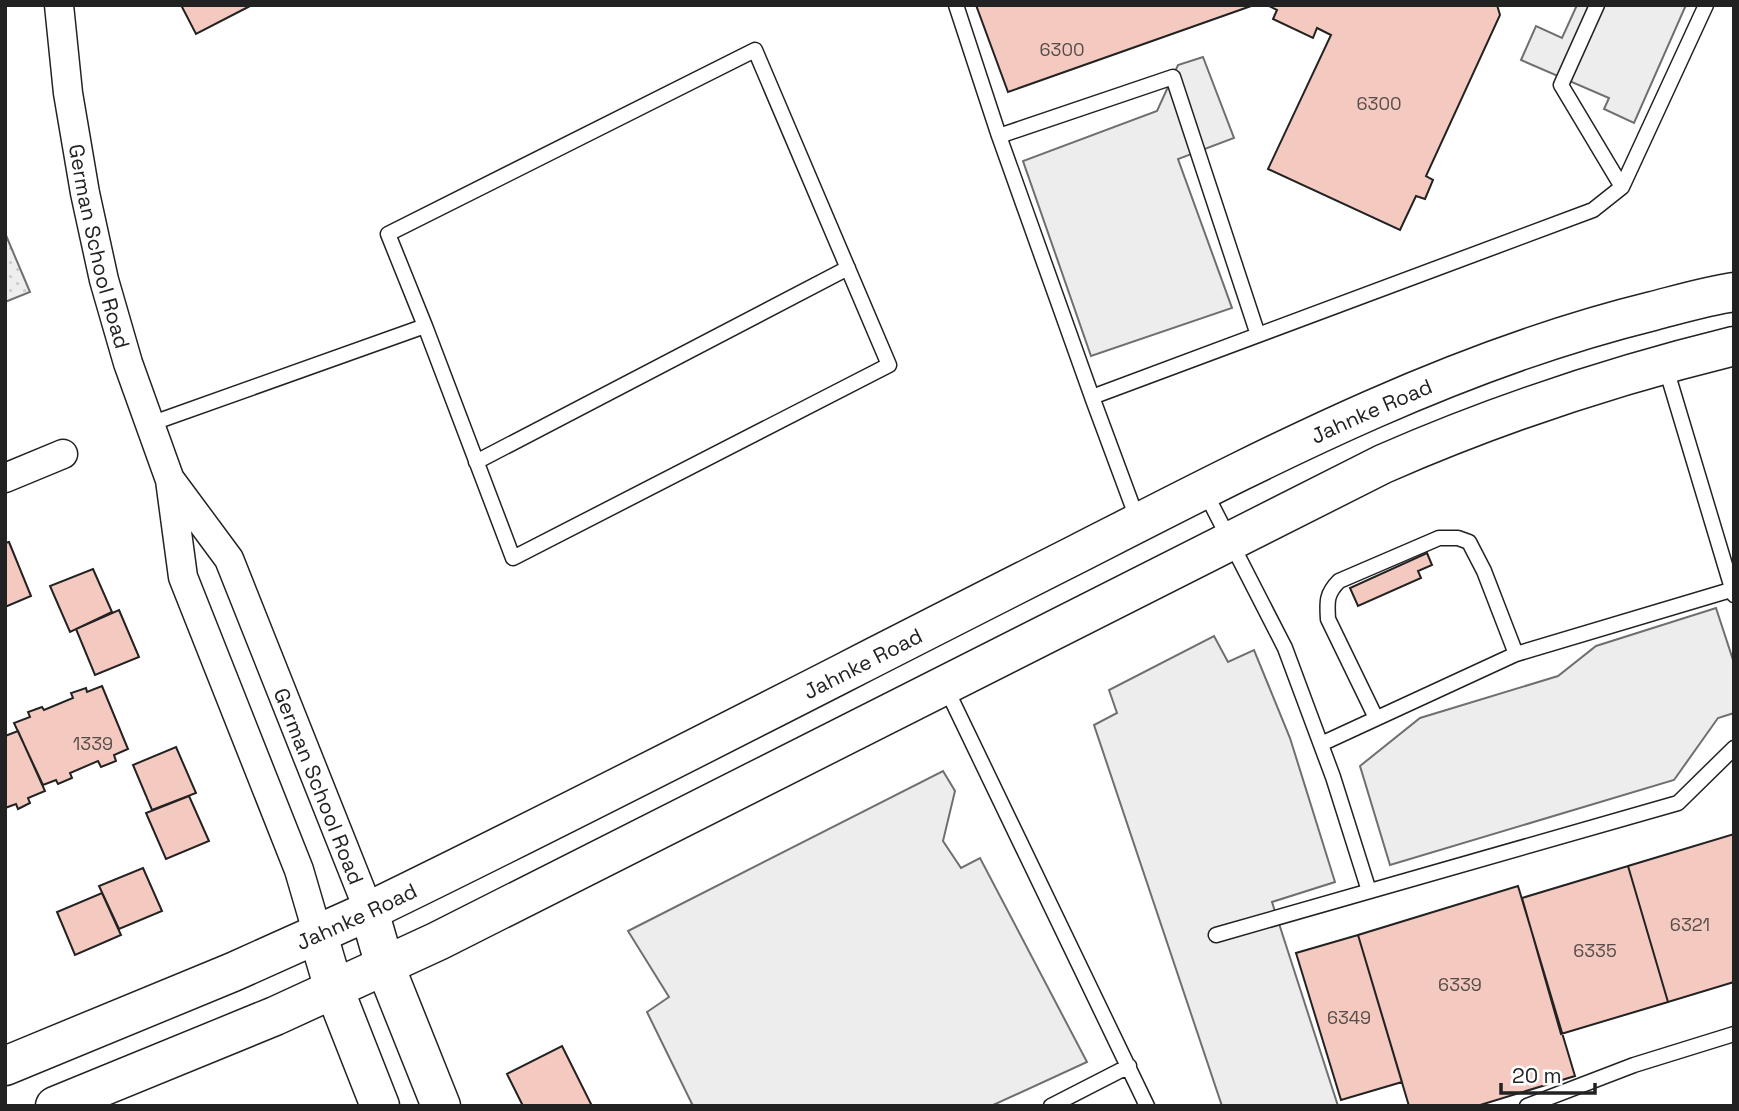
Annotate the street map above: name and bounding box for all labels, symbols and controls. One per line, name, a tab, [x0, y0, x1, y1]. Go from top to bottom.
house number: 6300	[1040, 38, 1084, 61]
house number: 6300	[1357, 92, 1401, 115]
street label: German School Road	[63, 142, 137, 352]
street label: Jahnke Road	[1306, 372, 1436, 449]
street label: Jahnke Road	[799, 621, 927, 705]
street label: German School Road	[268, 684, 370, 888]
house number: 1339	[73, 732, 113, 755]
street label: Jahnke Road	[292, 876, 421, 956]
house number: 6321	[1670, 913, 1710, 936]
house number: 6335	[1573, 939, 1617, 962]
house number: 6339	[1438, 973, 1482, 996]
house number: 6349	[1327, 1006, 1371, 1029]
scale bar	[1501, 1052, 1596, 1096]
text: 20 m	[1512, 1062, 1562, 1089]

